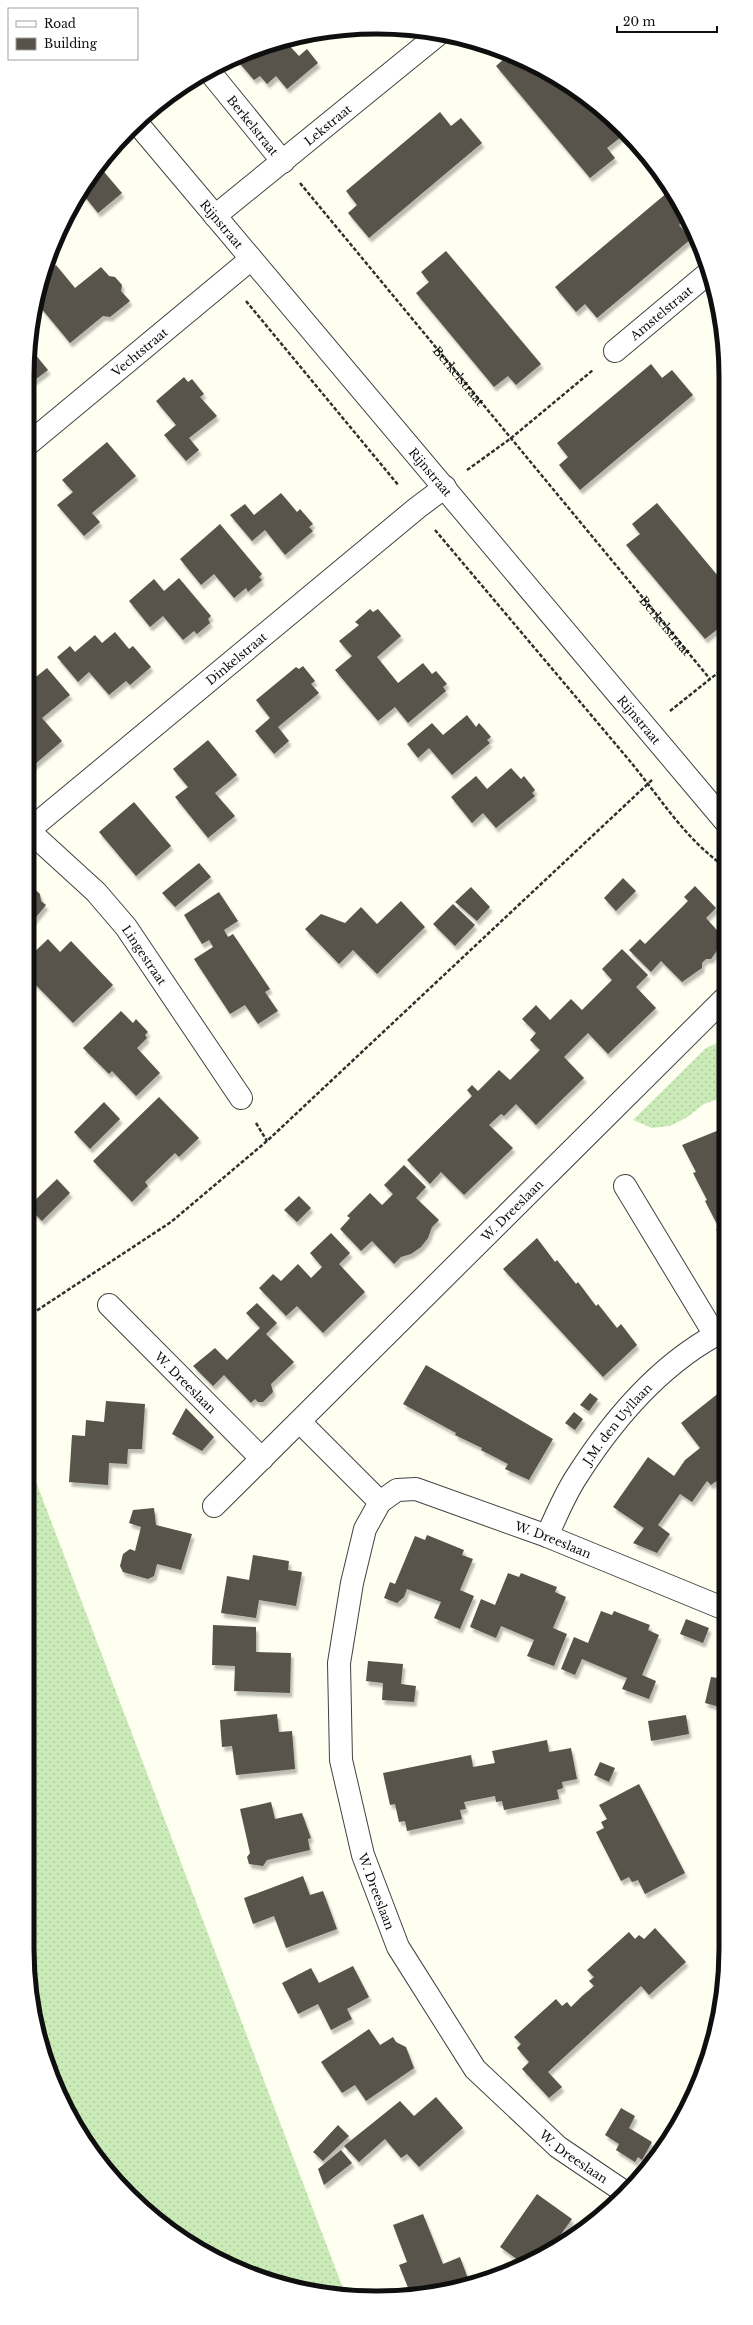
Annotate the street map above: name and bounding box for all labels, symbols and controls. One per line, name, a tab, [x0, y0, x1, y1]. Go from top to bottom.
legend	[8, 8, 138, 60]
scale bar	[617, 8, 717, 34]
text: 20 m	[623, 14, 655, 29]
text: Road	[44, 16, 76, 31]
text: Building	[44, 36, 98, 51]
street label: Berkelstraat	[224, 92, 282, 159]
street label: Lekstraat	[301, 101, 355, 148]
street label: Rijnstraat	[197, 197, 247, 252]
street label: Amstelstraat	[626, 282, 696, 343]
street label: Vechtstraat	[108, 324, 171, 380]
street label: Berkelstraat	[430, 343, 489, 409]
street label: Rijnstraat	[406, 444, 456, 500]
street label: Berkelstraat	[637, 592, 695, 659]
street label: Dinkelstraat	[203, 628, 270, 688]
street label: Rijnstraat	[615, 692, 665, 747]
street label: Lingestraat	[119, 922, 170, 988]
street label: W. Dreeslaan	[477, 1176, 546, 1244]
street label: W. Dreeslaan	[151, 1348, 220, 1416]
street label: J.M. den Uyllaan	[578, 1380, 655, 1469]
street label: W. Dreeslaan	[512, 1517, 594, 1561]
street label: W. Dreeslaan	[355, 1850, 398, 1932]
street label: W. Dreeslaan	[536, 2126, 611, 2186]

